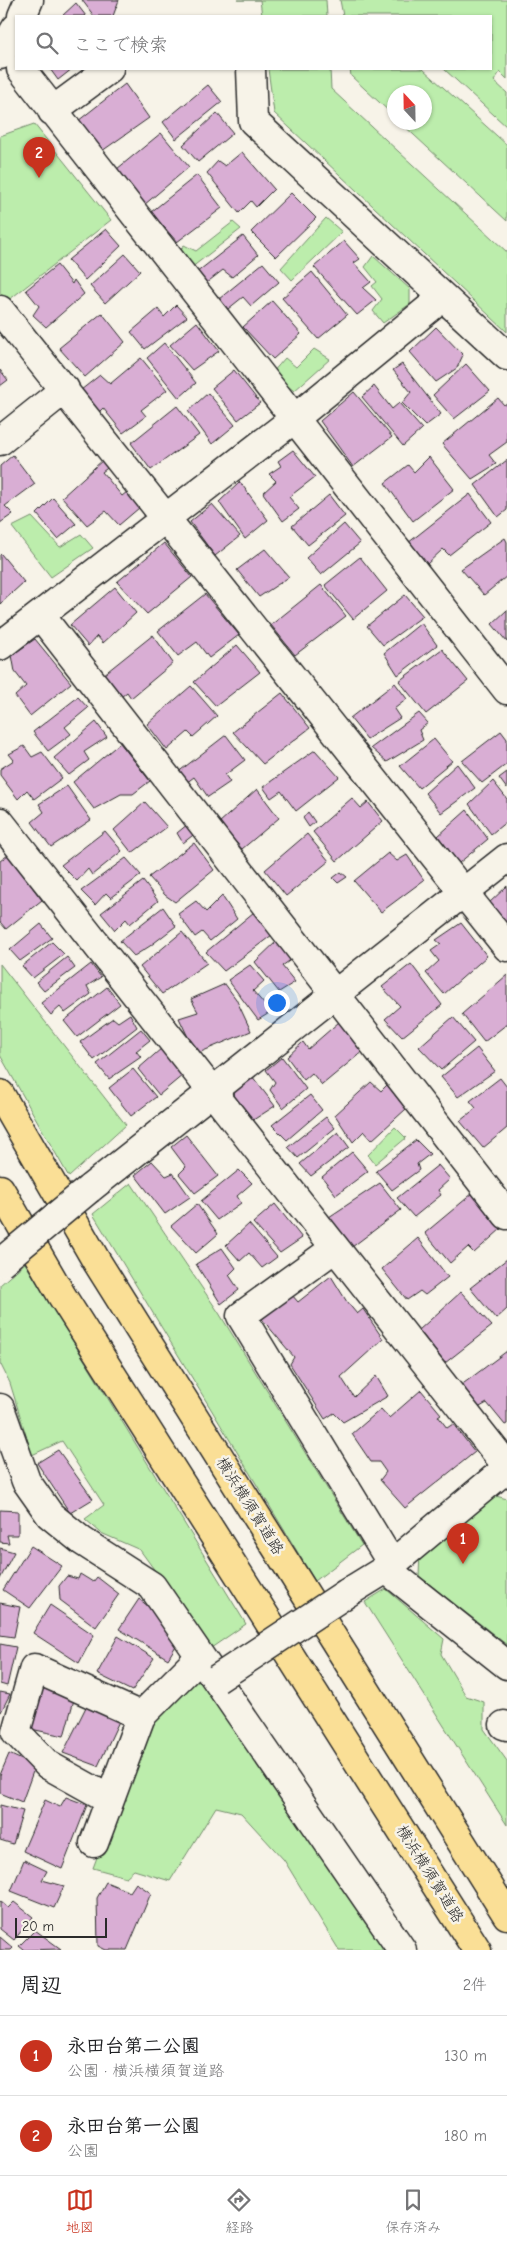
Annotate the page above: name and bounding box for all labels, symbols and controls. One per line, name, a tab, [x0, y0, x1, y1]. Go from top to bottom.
search box	[15, 15, 492, 70]
icon: search	[33, 29, 61, 57]
text: ここで検索	[73, 34, 168, 56]
north arrow	[387, 85, 432, 130]
pin: 2	[23, 137, 55, 178]
your location	[264, 990, 290, 1016]
street label: 横浜横須賀道路	[213, 1454, 287, 1558]
pin: 1	[447, 1523, 479, 1564]
street label: 横浜横須賀道路	[393, 1822, 467, 1926]
scale bar	[15, 1915, 108, 1938]
text: 20 m	[22, 1918, 54, 1935]
text: 周辺	[20, 1973, 62, 1997]
text: 2件	[463, 1976, 487, 1994]
text: 永田台第二公園	[67, 2035, 200, 2057]
text: 1	[33, 2047, 39, 2065]
text: 130 m	[444, 2047, 487, 2065]
text: 公園 · 横浜横須賀道路	[67, 2062, 225, 2080]
text: 永田台第一公園	[67, 2115, 200, 2137]
text: 2	[32, 2127, 40, 2145]
text: 180 m	[444, 2127, 487, 2145]
text: 公園	[67, 2142, 99, 2160]
tab: 地図	[66, 2186, 94, 2236]
tab: 経路	[225, 2186, 253, 2236]
tab: 保存済み	[385, 2186, 441, 2236]

